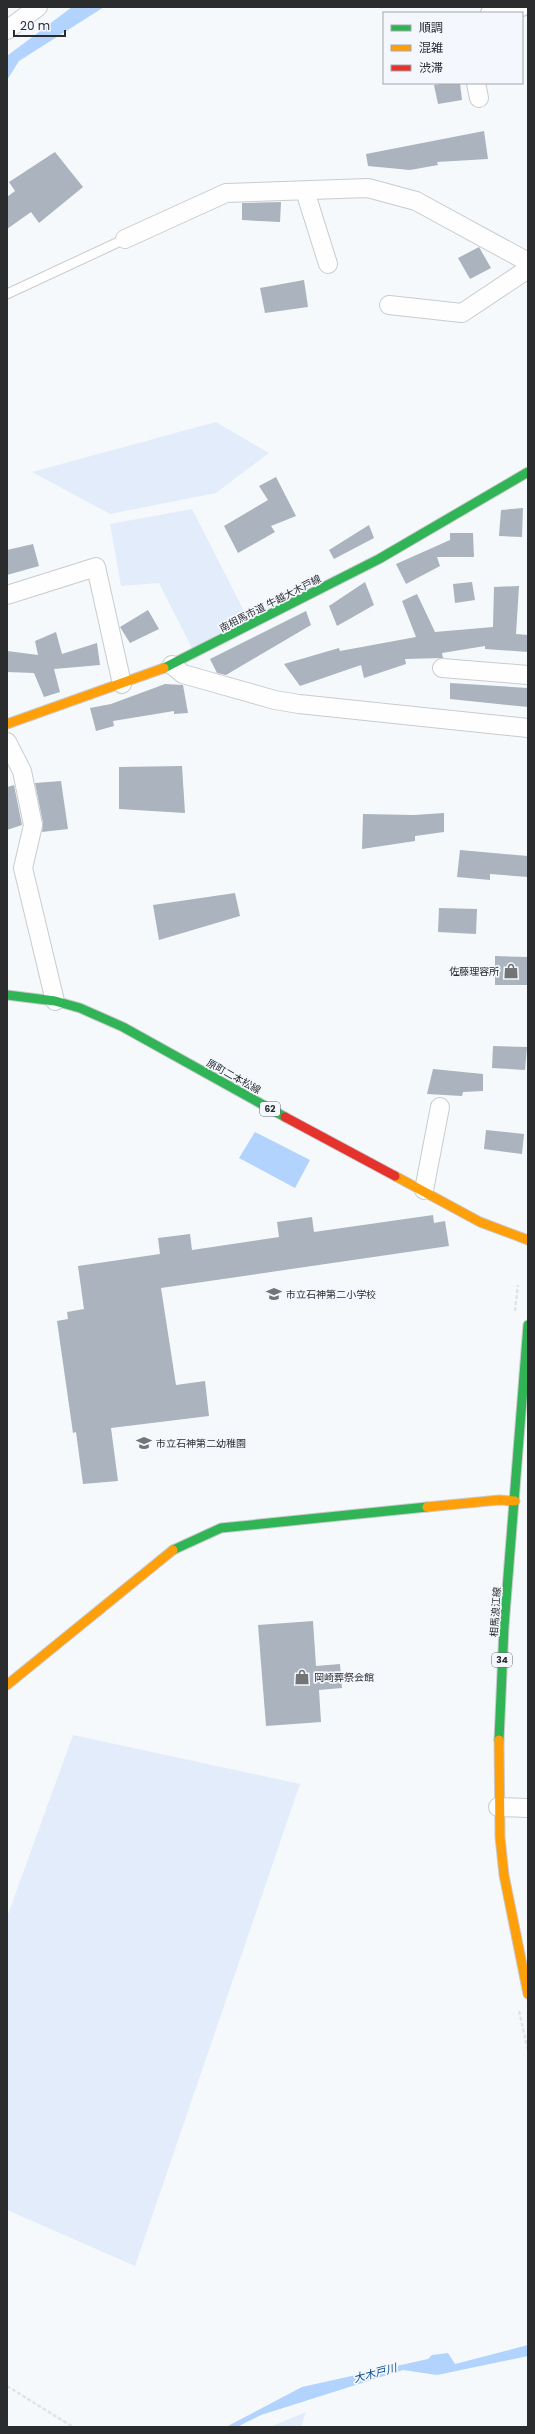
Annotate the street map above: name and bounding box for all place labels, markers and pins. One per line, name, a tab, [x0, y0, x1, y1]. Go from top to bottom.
shop icon: 佐藤理容所	[502, 962, 520, 980]
place label: 佐藤理容所	[449, 964, 499, 979]
school or university icon: 市立石神第二小学校	[265, 1285, 283, 1303]
place label: 市立石神第二小学校	[286, 1287, 376, 1302]
school or university icon: 市立石神第二幼稚園	[135, 1434, 153, 1452]
place label: 市立石神第二幼稚園	[156, 1436, 246, 1451]
shop icon: 岡崎葬祭会館	[293, 1668, 311, 1686]
place label: 岡崎葬祭会館	[314, 1670, 374, 1685]

